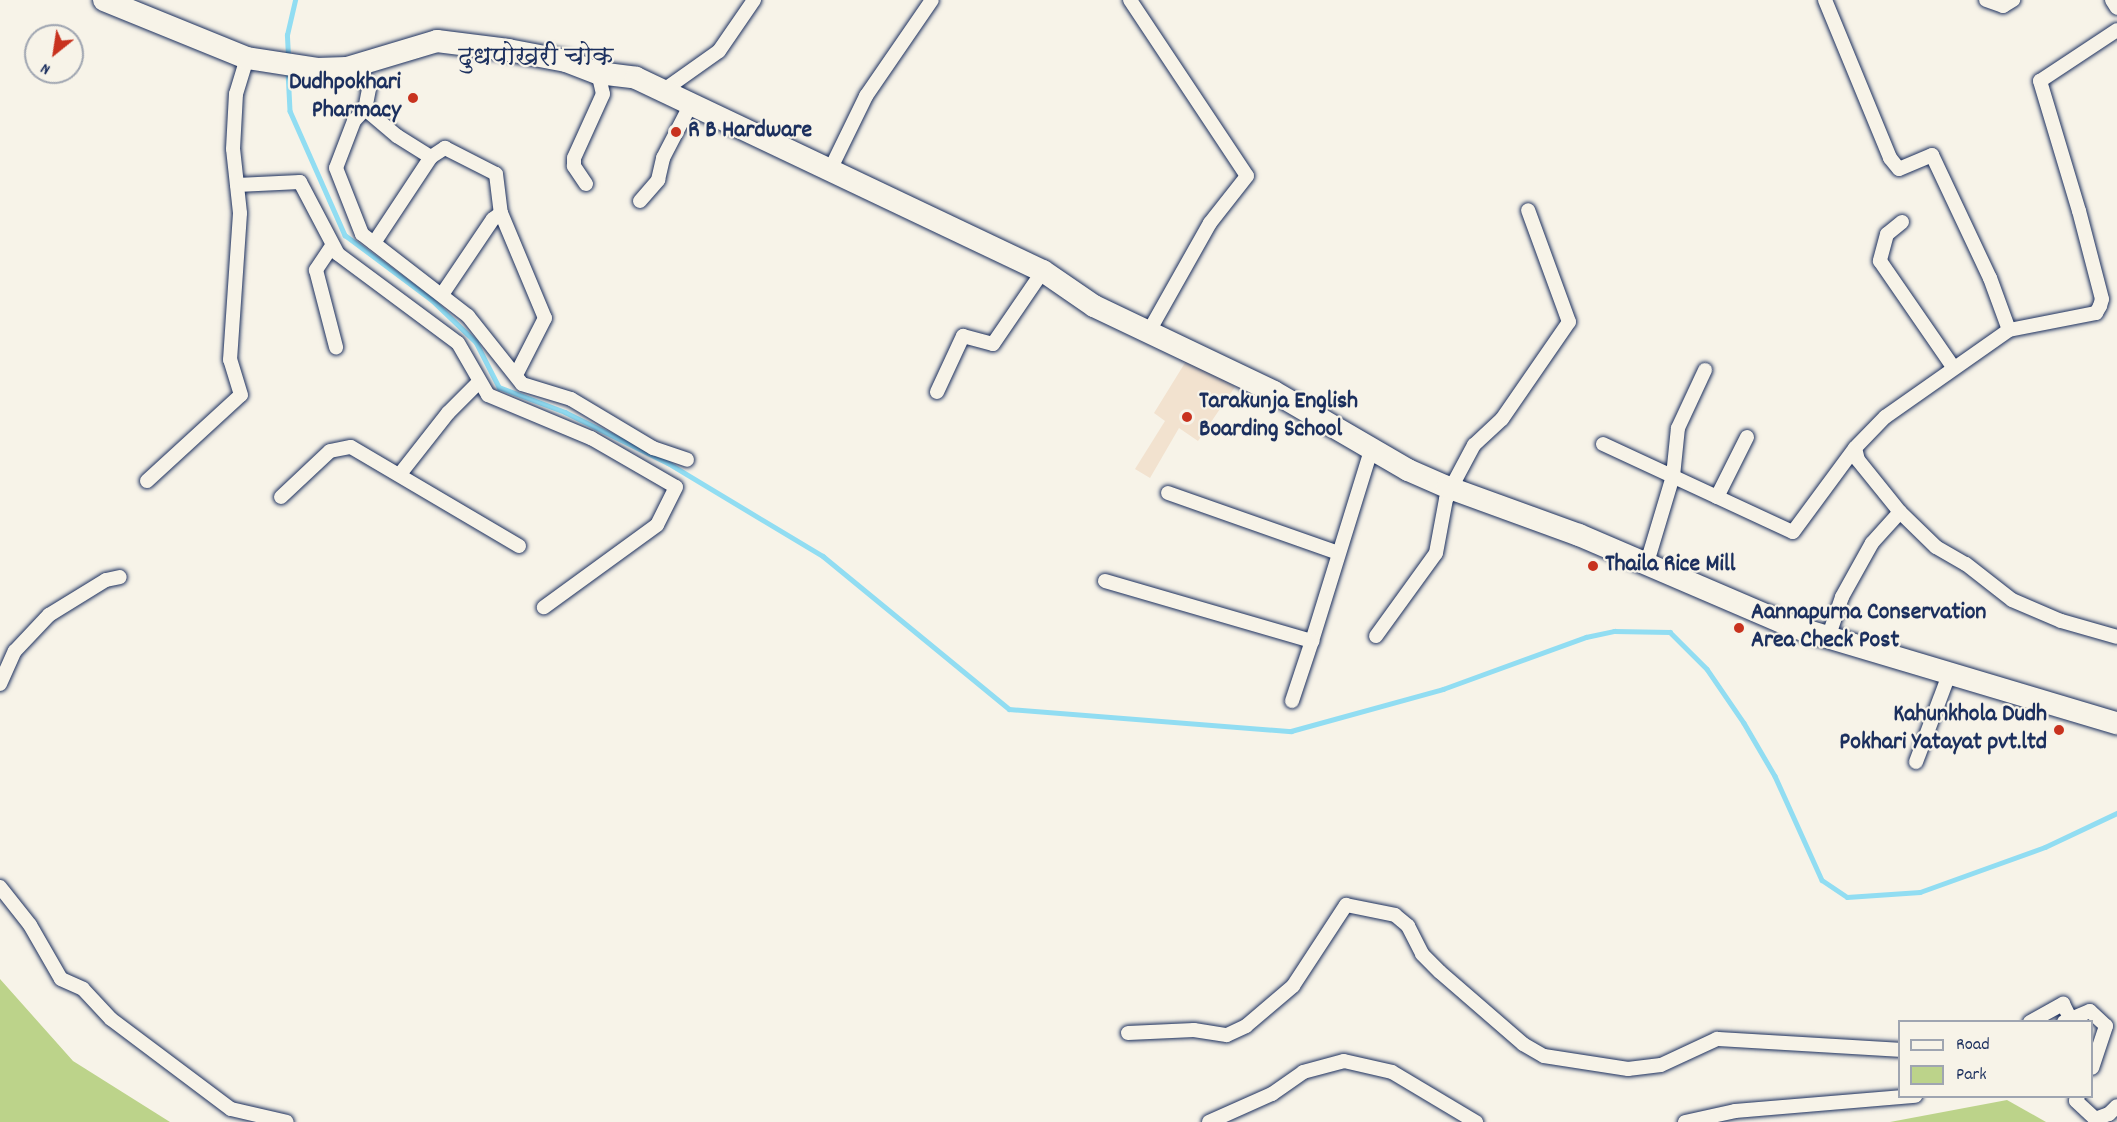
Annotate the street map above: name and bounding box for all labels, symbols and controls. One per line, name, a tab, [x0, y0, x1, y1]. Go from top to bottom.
north arrow	[24, 24, 84, 84]
district label: दुधपोखरी चोक	[458, 43, 614, 75]
text: N	[37, 56, 55, 80]
place label: Dudhpokhari Pharmacy	[289, 70, 401, 126]
marker: Dudhpokhari Pharmacy	[406, 91, 420, 105]
place label: R B Hardware	[688, 118, 812, 146]
marker: R B Hardware	[669, 125, 683, 139]
place label: Tarakunja English Boarding School	[1199, 389, 1358, 445]
marker: Tarakunja English Boarding School	[1180, 410, 1194, 424]
place label: Thaila Rice Mill	[1605, 552, 1735, 580]
marker: Thaila Rice Mill	[1586, 559, 1600, 573]
place label: Aannapurna Conservation Area Check Post	[1751, 600, 1986, 656]
marker: Aannapurna Conservation Area Check Post	[1732, 621, 1746, 635]
place label: Kahunkhola Dudh Pokhari Yatayat pvt.ltd	[1839, 702, 2047, 758]
marker: Kahunkhola Dudh Pokhari Yatayat pvt.ltd	[2052, 723, 2066, 737]
legend	[1898, 1020, 2093, 1098]
text: Road	[1956, 1033, 1990, 1058]
text: Park	[1956, 1063, 1987, 1088]

